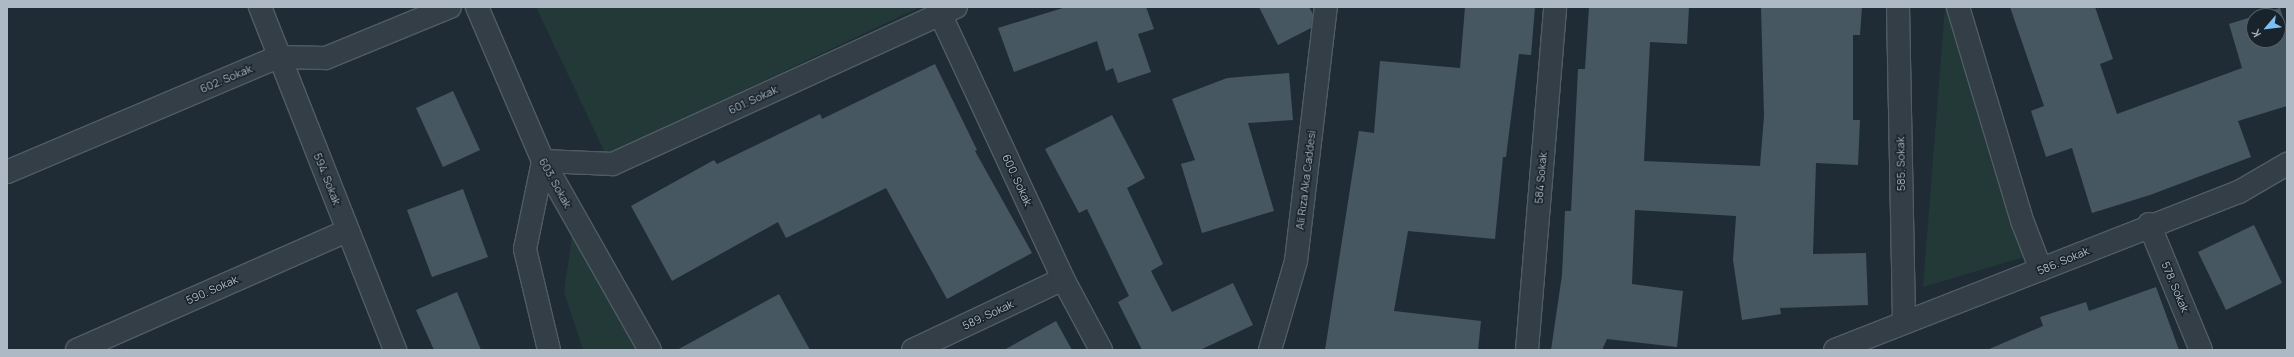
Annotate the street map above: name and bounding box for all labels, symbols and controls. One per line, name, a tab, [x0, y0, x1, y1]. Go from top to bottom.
north arrow	[2246, 8, 2286, 48]
text: K	[2248, 27, 2264, 40]
street label: 602. Sokak	[198, 62, 254, 96]
street label: 601. Sokak	[726, 83, 780, 117]
street label: Ali Rıza Aka Caddesi	[1293, 129, 1319, 231]
street label: 585. Sokak	[1894, 137, 1908, 191]
street label: 594. Sokak	[311, 151, 343, 207]
street label: 600. Sokak	[999, 152, 1035, 208]
street label: 584 Sokak	[1532, 152, 1550, 204]
street label: 603. Sokak	[536, 156, 574, 210]
street label: 586. Sokak	[2035, 244, 2091, 278]
street label: 578. Sokak	[2158, 260, 2192, 314]
street label: 590. Sokak	[184, 273, 240, 307]
street label: 589. Sokak	[960, 297, 1016, 333]

